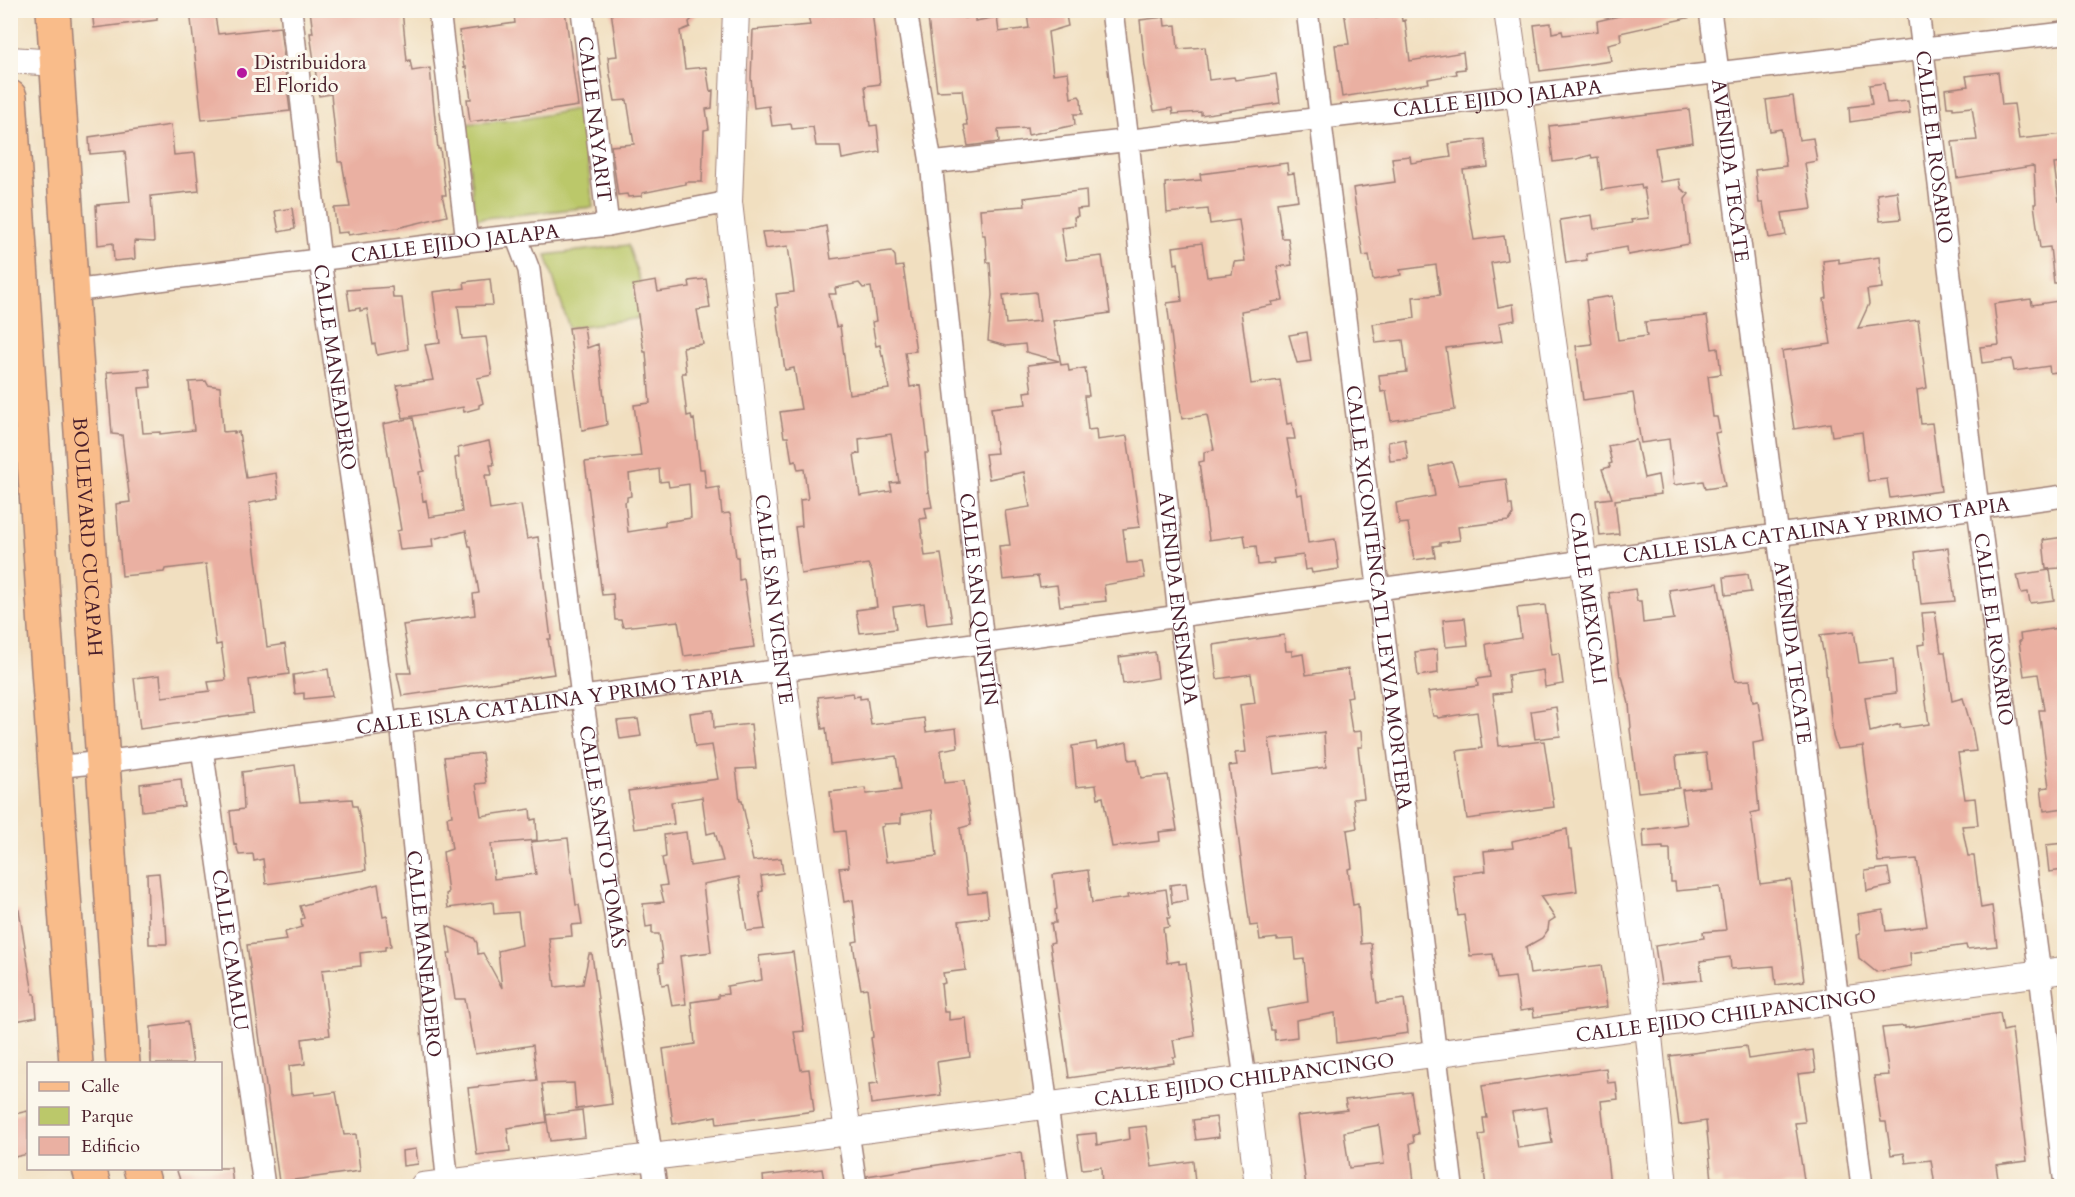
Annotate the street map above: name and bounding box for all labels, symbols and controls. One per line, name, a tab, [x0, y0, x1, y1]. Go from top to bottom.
street label: CALLE NAYARIT	[572, 35, 619, 204]
place label: Distribuidora El Florido	[254, 49, 367, 99]
street label: CALLE EL ROSARIO	[1909, 49, 1960, 245]
marker: Distribuidora El Florido	[235, 66, 249, 80]
street label: CALLE EJIDO JALAPA	[1392, 73, 1604, 123]
street label: AVENIDA TECATE	[1706, 77, 1756, 264]
street label: CALLE EJIDO JALAPA	[349, 217, 561, 269]
street label: CALLE MANEADERO	[307, 262, 363, 472]
street label: CALLE XICONTÉNCATL LEYVA MORTERA	[1340, 383, 1419, 812]
street label: BOULEVARD CUCAPAH	[67, 416, 109, 658]
street label: AVENIDA ENSENADA	[1152, 490, 1205, 707]
street label: CALLE ISLA CATALINA Y PRIMO TAPIA	[1621, 490, 2012, 569]
street label: CALLE SAN QUINTÍN	[953, 491, 1005, 708]
street label: CALLE SAN VICENTE	[749, 493, 800, 706]
street label: CALLE MEXICALI	[1563, 510, 1614, 686]
street label: CALLE EL ROSARIO	[1968, 531, 2020, 728]
street label: AVENIDA TECATE	[1768, 559, 1818, 746]
street label: CALLE ISLA CATALINA Y PRIMO TAPIA	[355, 662, 746, 741]
street label: CALLE SANTO TOMÁS	[573, 723, 633, 950]
street label: CALLE MANEADERO	[401, 849, 448, 1059]
street label: CALLE CAMALU	[206, 868, 255, 1033]
street label: CALLE EJIDO CHILPANCINGO	[1574, 982, 1878, 1048]
street label: CALLE EJIDO CHILPANCINGO	[1092, 1046, 1396, 1113]
legend	[27, 1062, 222, 1170]
text: Calle	[81, 1074, 120, 1099]
text: Parque	[81, 1104, 134, 1129]
text: Edificio	[81, 1134, 140, 1159]

